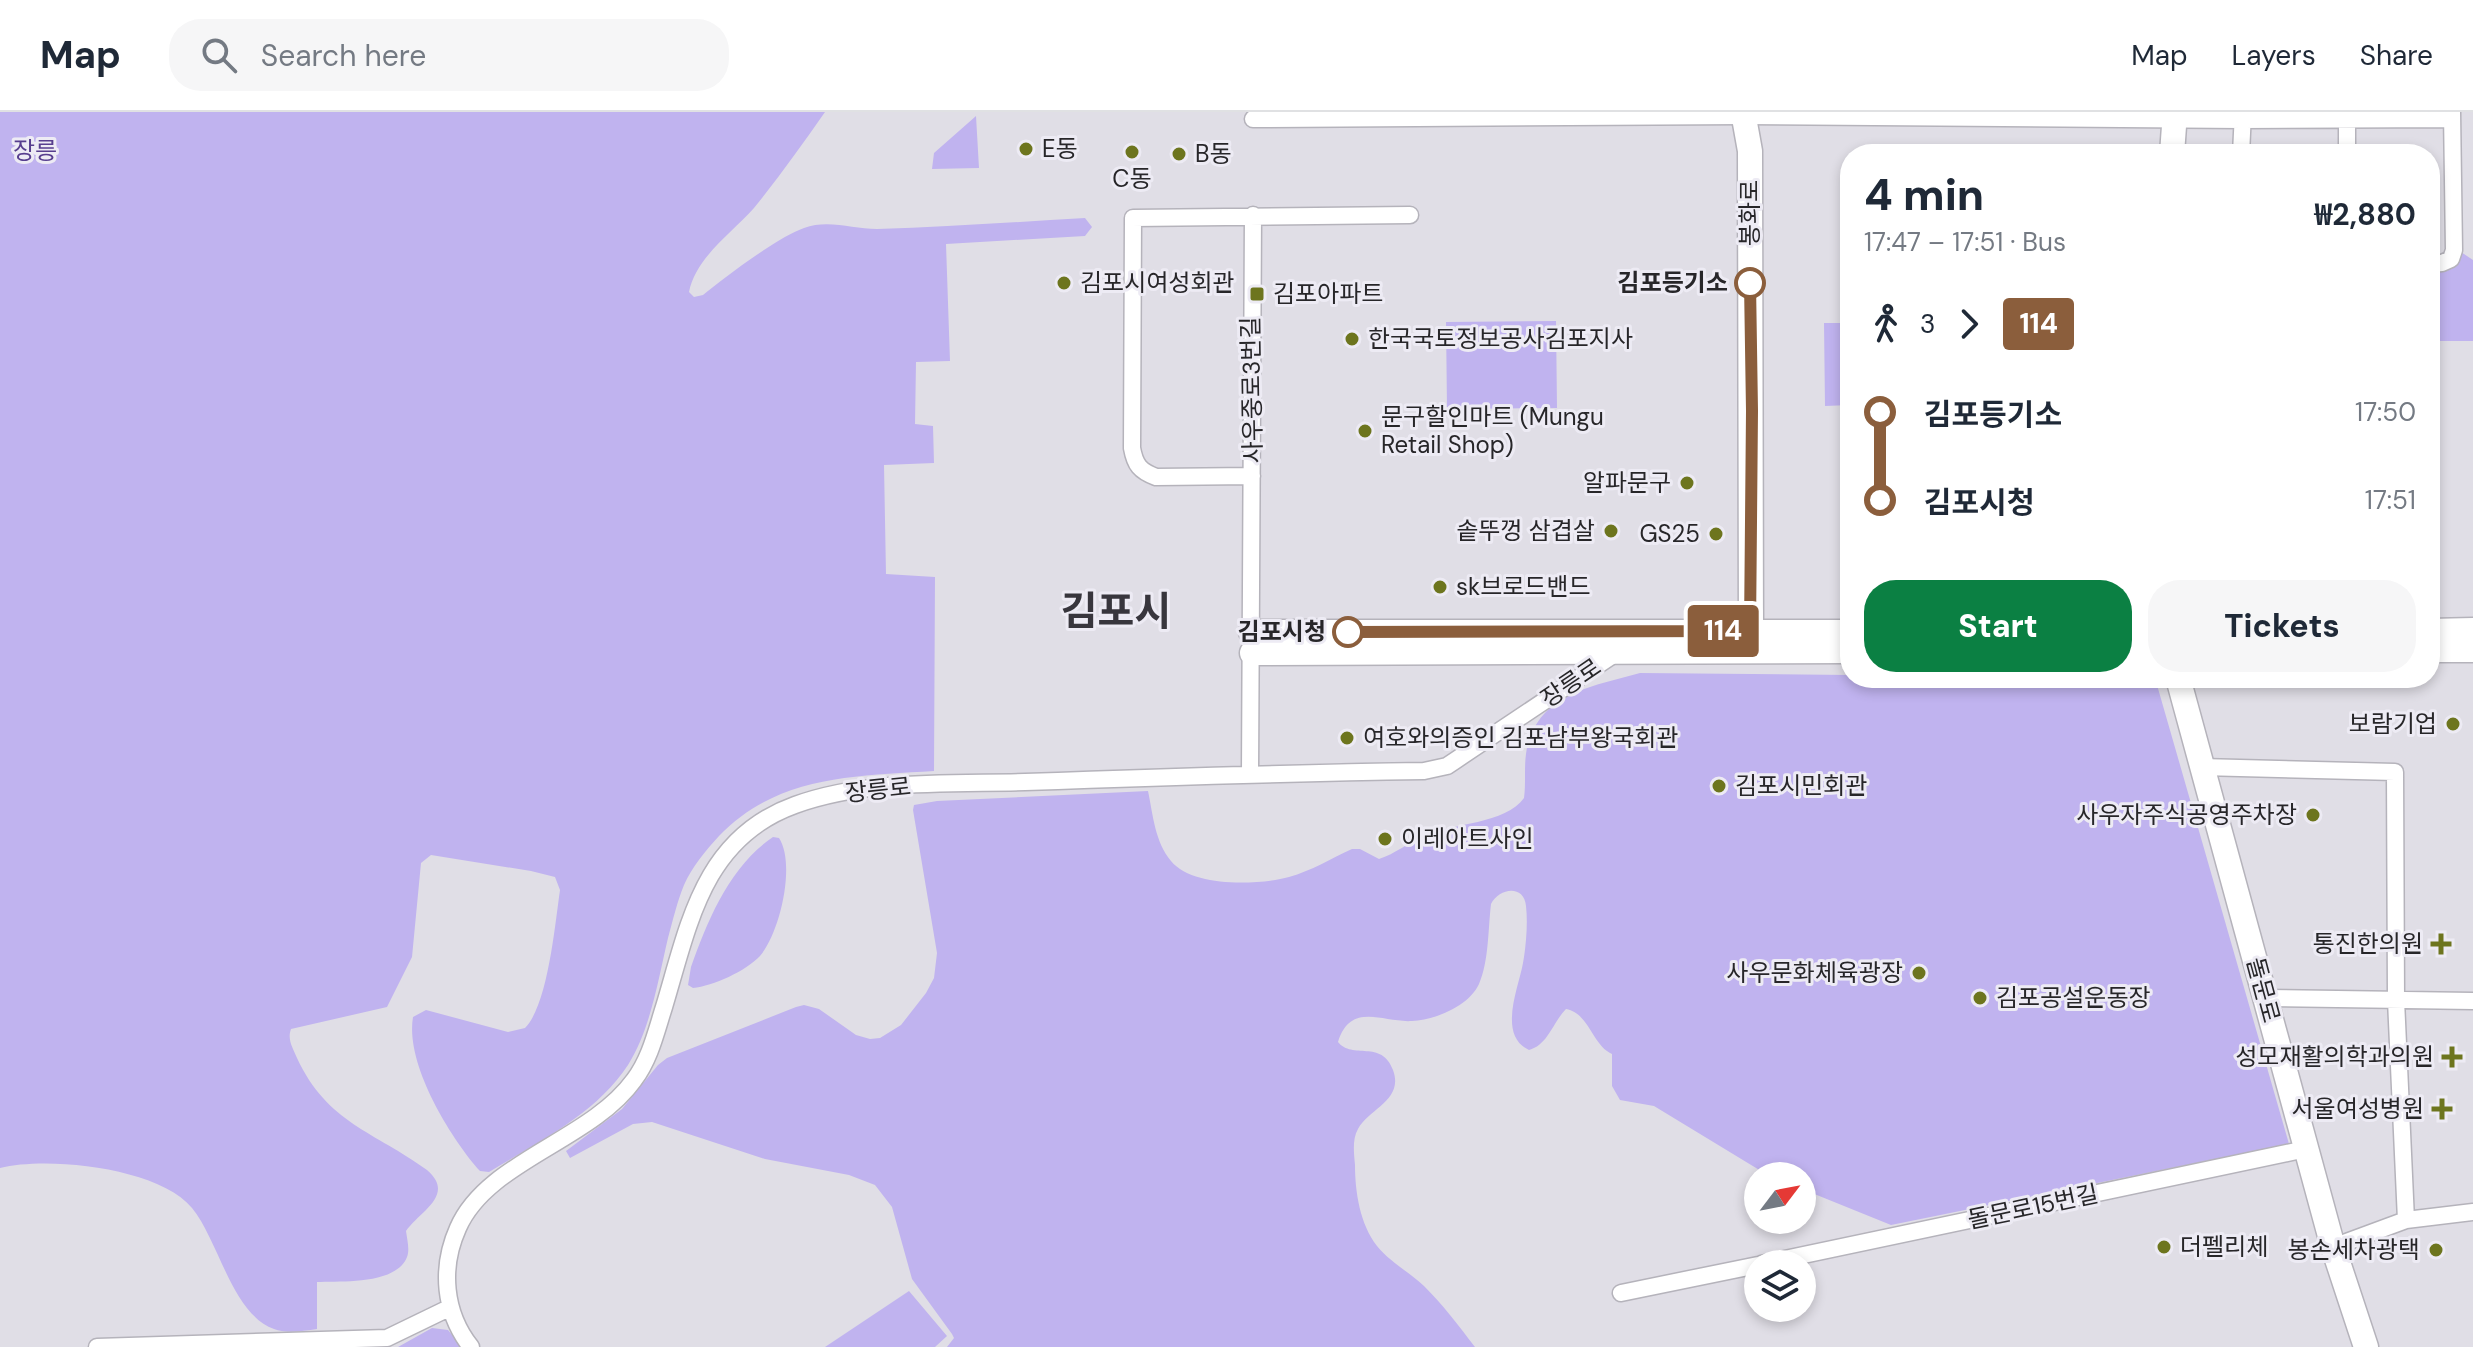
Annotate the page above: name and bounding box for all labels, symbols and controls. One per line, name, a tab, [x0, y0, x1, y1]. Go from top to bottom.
search box	[169, 19, 729, 91]
text: Map	[40, 30, 121, 80]
icon: search	[197, 33, 241, 77]
text: Search here	[261, 36, 426, 75]
text: Map	[2131, 37, 2188, 74]
text: Layers	[2232, 37, 2316, 74]
text: Share	[2360, 37, 2433, 74]
place label: E동	[1042, 133, 1078, 164]
park label: 장릉	[13, 135, 57, 166]
place label: B동	[1195, 138, 1232, 169]
marker: E동	[1017, 140, 1035, 158]
marker: C동	[1123, 143, 1141, 161]
marker: B동	[1170, 145, 1188, 163]
place label: C동	[1112, 163, 1152, 194]
text: 4 min	[1864, 166, 1984, 224]
street label: 봉화로	[1734, 180, 1765, 246]
text: ₩2,880	[2315, 195, 2416, 234]
text: 17:47 – 17:51 · Bus	[1864, 225, 2066, 259]
place label: 김포시여성회관	[1080, 267, 1235, 298]
place label: 김포등기소	[1618, 267, 1728, 298]
marker: 김포등기소	[1735, 268, 1765, 298]
marker: 김포시여성회관	[1055, 274, 1073, 292]
place label: 김포아파트	[1273, 278, 1383, 309]
marker: 김포아파트	[1248, 285, 1266, 303]
icon: walk	[1864, 302, 1908, 346]
icon: forward	[1947, 302, 1991, 346]
text: 114	[2019, 305, 2058, 342]
text: 3	[1920, 307, 1935, 341]
street label: 사우중로3번길	[1235, 316, 1268, 464]
place label: 한국국토정보공사김포지사	[1368, 323, 1633, 354]
marker: 한국국토정보공사김포지사	[1343, 330, 1361, 348]
text: 김포등기소	[1924, 395, 2062, 434]
text: 17:50	[2355, 395, 2416, 429]
place label: 문구할인마트 (Mungu Retail Shop)	[1381, 401, 1604, 460]
marker: 문구할인마트 (Mungu Retail Shop)	[1356, 422, 1374, 440]
place label: 알파문구	[1583, 467, 1671, 498]
marker: 알파문구	[1678, 474, 1696, 492]
text: 김포시청	[1924, 483, 2034, 522]
text: 17:51	[2365, 483, 2416, 517]
place label: 솥뚜껑 삼겹살	[1456, 515, 1595, 546]
place label: GS25	[1639, 518, 1700, 549]
marker: 솥뚜껑 삼겹살	[1602, 522, 1620, 540]
marker: GS25	[1707, 525, 1725, 543]
place label: sk브로드밴드	[1456, 571, 1591, 602]
marker: sk브로드밴드	[1431, 578, 1449, 596]
button: Start	[1864, 580, 2132, 672]
button: Tickets	[2148, 580, 2416, 672]
district label: 김포시	[1061, 585, 1171, 637]
line badge: 114	[1677, 605, 1769, 657]
text: 114	[1704, 612, 1742, 649]
place label: 김포시청	[1238, 616, 1326, 647]
marker: 김포시청	[1333, 617, 1363, 647]
street label: 장릉로	[1535, 651, 1607, 714]
place label: 보람기업	[2349, 708, 2437, 739]
marker: 보람기업	[2444, 715, 2462, 733]
place label: 여호와의증인 김포남부왕국회관	[1363, 722, 1679, 753]
marker: 여호와의증인 김포남부왕국회관	[1338, 729, 1356, 747]
place label: 김포시민회관	[1735, 770, 1867, 801]
street label: 장릉로	[843, 771, 913, 808]
marker: 김포시민회관	[1710, 777, 1728, 795]
place label: 사우자주식공영주차장	[2076, 799, 2297, 830]
marker: 사우자주식공영주차장	[2304, 806, 2322, 824]
place label: 이레아트사인	[1401, 823, 1533, 854]
marker: 이레아트사인	[1376, 830, 1394, 848]
place label: 통진한의원	[2313, 928, 2423, 959]
marker: 통진한의원	[2430, 933, 2452, 955]
street label: 돌문로	[2240, 954, 2287, 1026]
place label: 사우문화체육광장	[1726, 957, 1903, 988]
marker: 사우문화체육광장	[1910, 964, 1928, 982]
place label: 김포공설운동장	[1996, 982, 2151, 1013]
marker: 김포공설운동장	[1971, 989, 1989, 1007]
place label: 성모재활의학과의원	[2235, 1041, 2434, 1072]
marker: 성모재활의학과의원	[2441, 1046, 2463, 1068]
place label: 서울여성병원	[2292, 1093, 2424, 1124]
marker: 서울여성병원	[2431, 1098, 2453, 1120]
north arrow	[1744, 1162, 1816, 1234]
map controls	[1744, 1162, 1816, 1322]
street label: 돌문로15번길	[1965, 1178, 2101, 1235]
place label: 더펠리체	[2180, 1231, 2268, 1262]
place label: 봉손세차광택	[2288, 1234, 2420, 1265]
marker: 더펠리체	[2155, 1238, 2173, 1256]
marker: 봉손세차광택	[2427, 1241, 2445, 1259]
button: layers	[1744, 1250, 1816, 1322]

